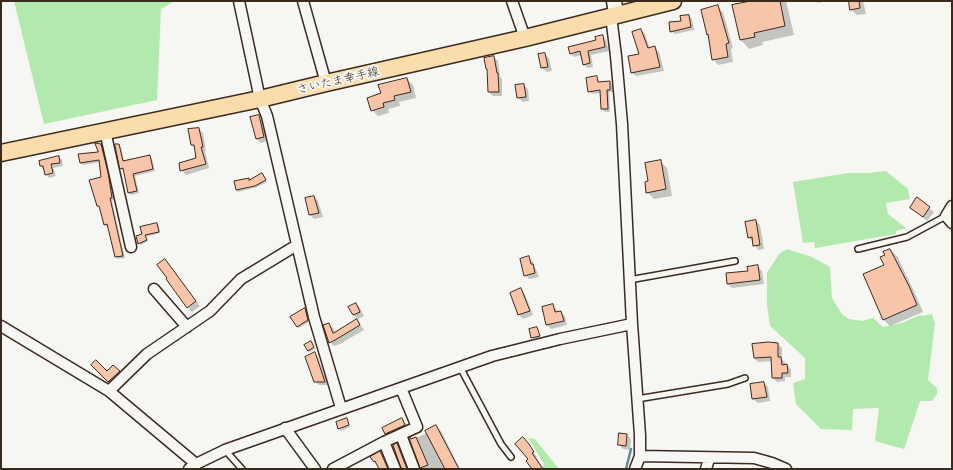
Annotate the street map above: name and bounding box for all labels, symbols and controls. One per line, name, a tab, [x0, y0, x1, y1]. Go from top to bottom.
street label: さいたま幸手線	[295, 65, 381, 97]

